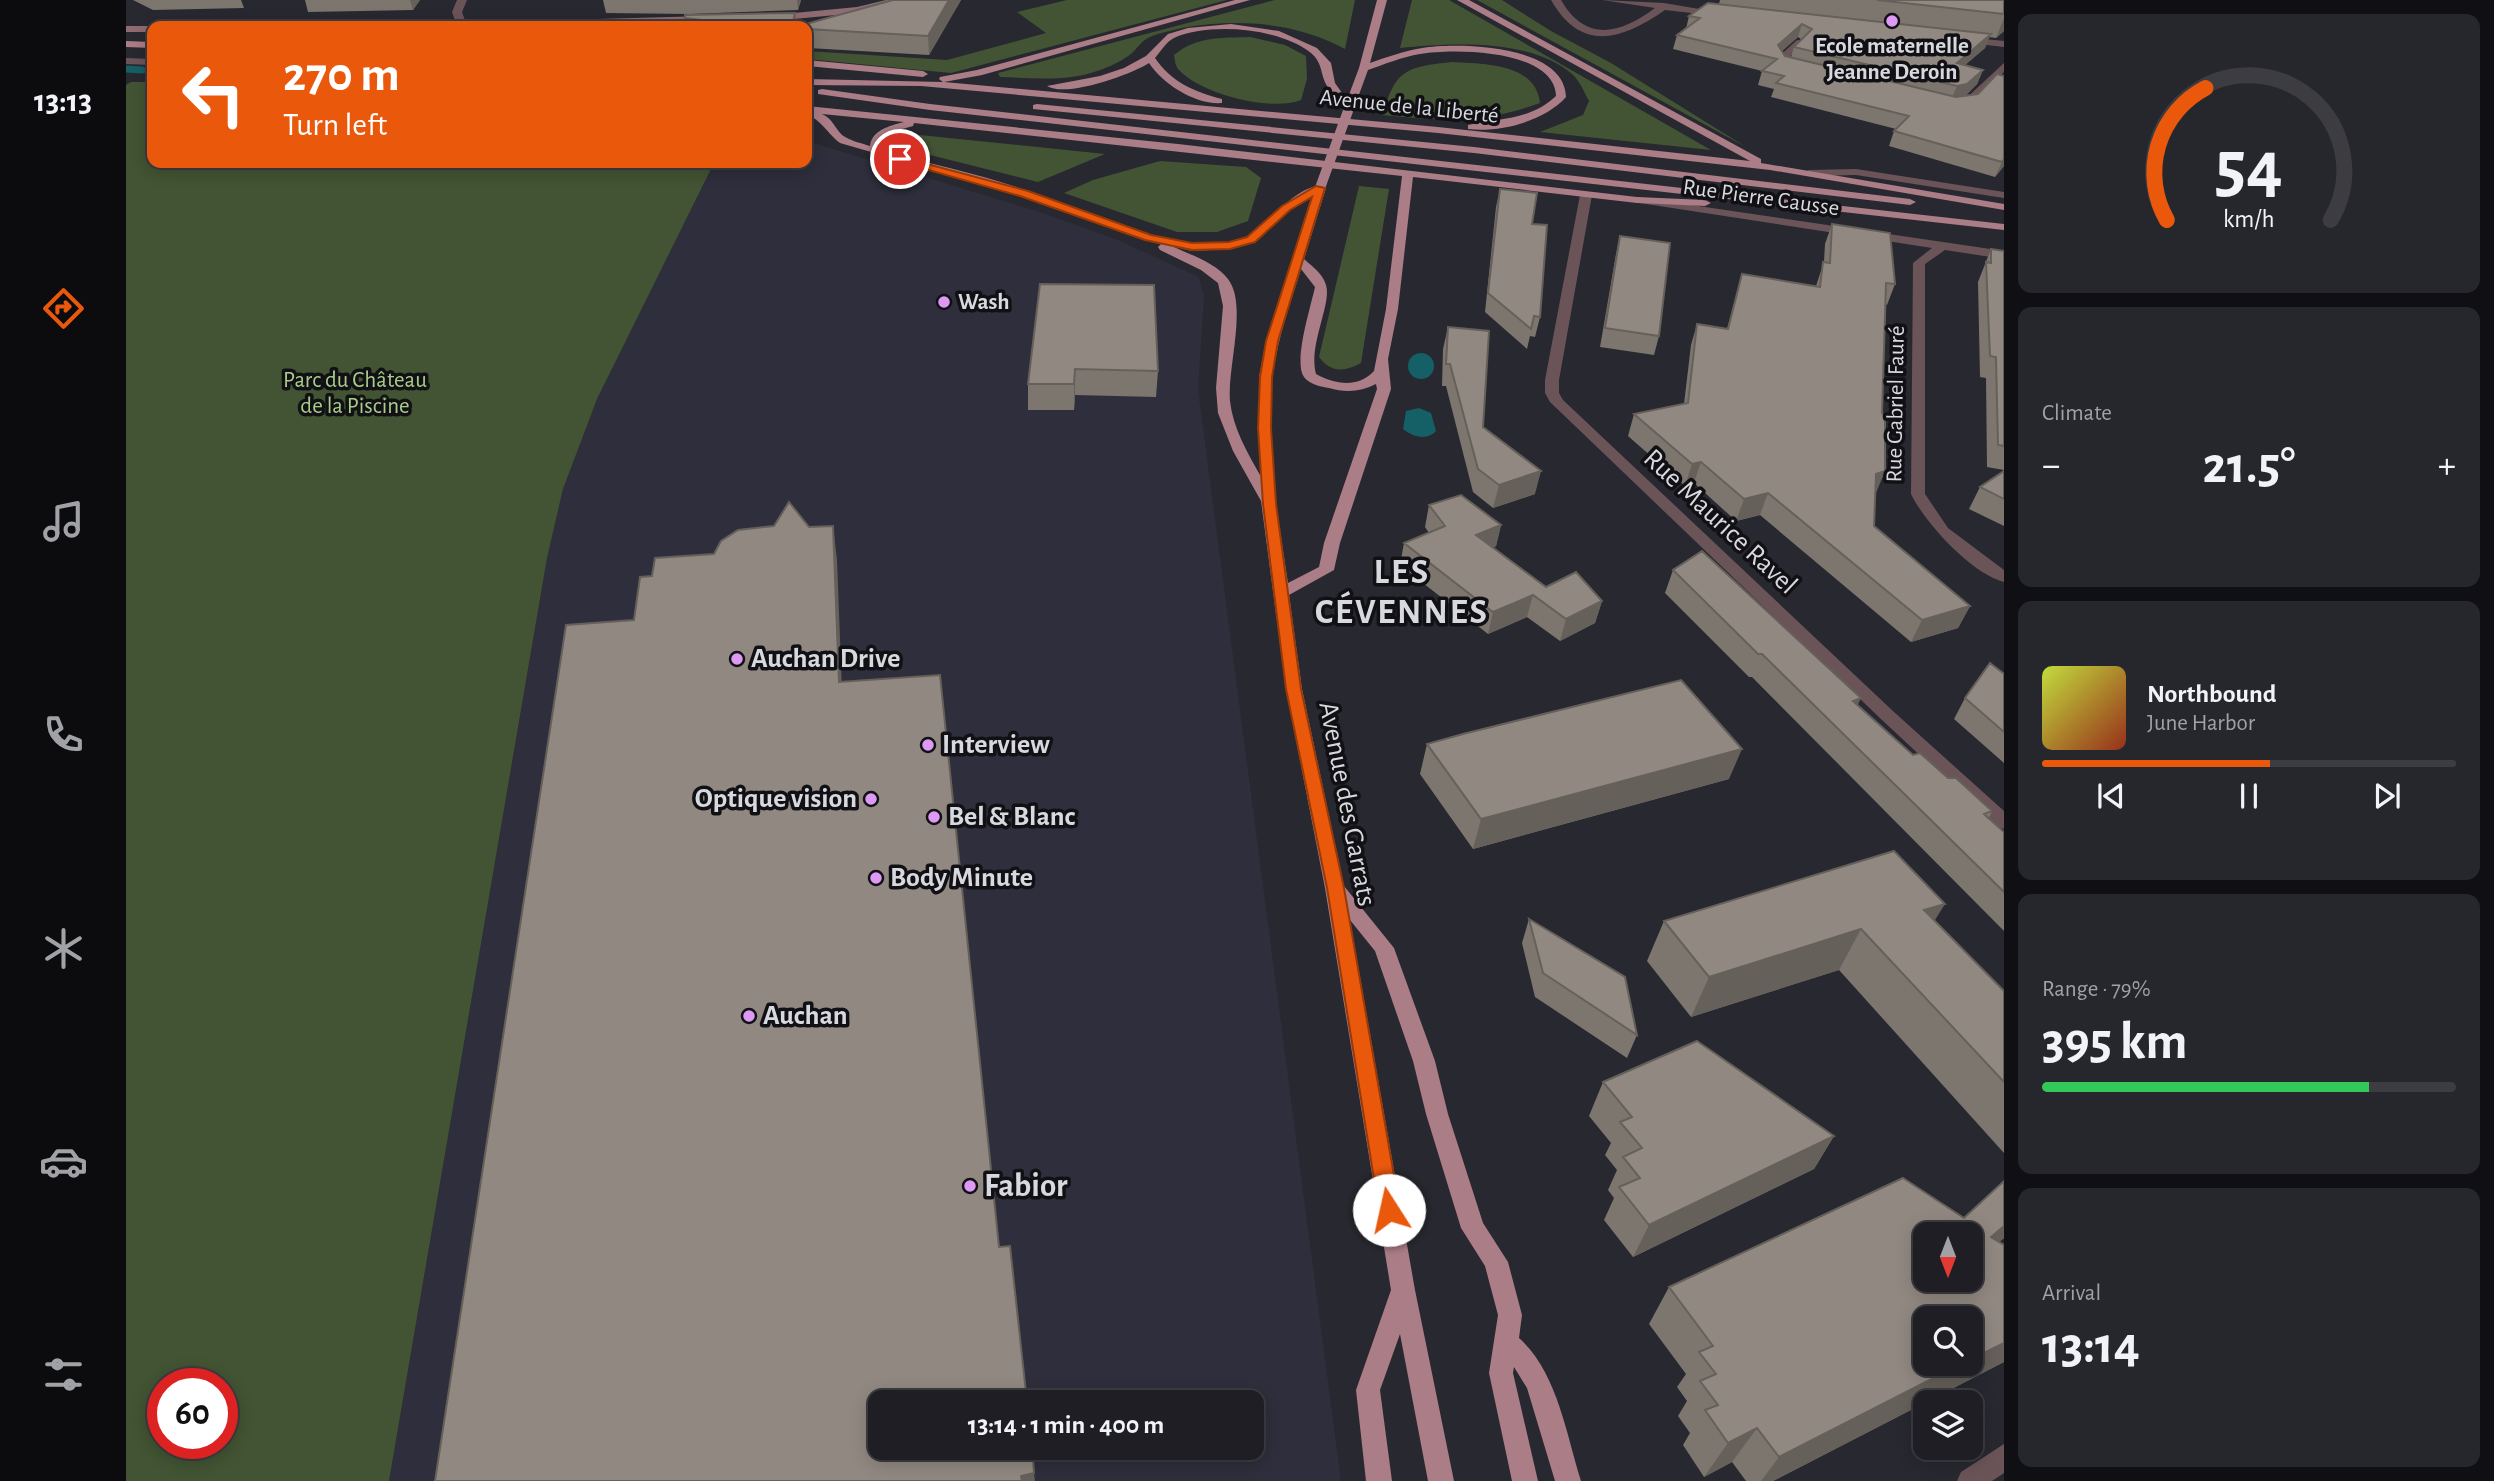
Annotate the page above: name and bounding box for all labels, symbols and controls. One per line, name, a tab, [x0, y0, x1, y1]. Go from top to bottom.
marker: Ecole maternelle Jeanne Deroin	[1884, 13, 1900, 29]
place label: Ecole maternelle Jeanne Deroin	[1815, 35, 1969, 84]
icon: left	[168, 49, 259, 140]
text: 270 m	[283, 51, 400, 100]
text: 13:13	[34, 85, 92, 117]
street label: Avenue de la Liberté	[1318, 86, 1500, 128]
text: Turn left	[283, 109, 387, 141]
pin	[870, 129, 930, 189]
text: 54	[2215, 132, 2283, 205]
icon: arrive	[881, 140, 919, 178]
street label: Rue Pierre Causse	[1681, 176, 1841, 220]
text: km/h	[2223, 207, 2275, 232]
icon: directions	[39, 284, 88, 333]
place label: Wash	[958, 291, 1010, 314]
marker: Wash	[936, 294, 952, 310]
street label: Rue Gabriel Fauré	[1883, 325, 1909, 483]
park label: Parc du Château de la Piscine	[283, 369, 427, 418]
text: Climate	[2042, 402, 2112, 425]
text: 21.5°	[2203, 440, 2295, 492]
street label: Rue Maurice Ravel	[1638, 444, 1802, 600]
text: −	[2042, 447, 2060, 485]
text: +	[2438, 447, 2456, 485]
icon: music	[39, 497, 88, 546]
district label: LES CÉVENNES	[1315, 555, 1489, 630]
place label: Auchan Drive	[751, 645, 900, 673]
marker: Auchan Drive	[729, 651, 745, 667]
text: Northbound	[2147, 681, 2276, 707]
street label: Avenue des Garrats	[1313, 699, 1381, 909]
icon: phone	[39, 710, 88, 759]
text: June Harbor	[2147, 712, 2255, 735]
place label: Interview	[942, 731, 1050, 759]
marker: Interview	[920, 737, 936, 753]
icon: previous	[2092, 777, 2130, 815]
icon: pause	[2230, 777, 2268, 815]
icon: next	[2368, 777, 2406, 815]
place label: Optique vision	[695, 785, 857, 813]
marker: Optique vision	[863, 791, 879, 807]
place label: Bel & Blanc	[948, 803, 1076, 831]
marker: Bel & Blanc	[926, 809, 942, 825]
place label: Body Minute	[890, 864, 1033, 892]
marker: Body Minute	[868, 870, 884, 886]
icon: climate	[39, 924, 88, 973]
text: Range · 79%	[2042, 978, 2151, 1001]
place label: Auchan	[763, 1002, 848, 1030]
marker: Auchan	[741, 1008, 757, 1024]
text: 395 km	[2042, 1016, 2188, 1068]
icon: car	[39, 1137, 88, 1186]
place label: Fabior	[984, 1170, 1068, 1203]
position arrow	[1352, 1173, 1426, 1247]
marker: Fabior	[962, 1178, 978, 1194]
north arrow	[1913, 1222, 1983, 1292]
map controls	[1913, 1222, 1983, 1460]
text: Arrival	[2042, 1282, 2101, 1305]
button: search	[1913, 1306, 1983, 1376]
text: 13:14	[2042, 1320, 2140, 1372]
icon: filters	[39, 1350, 88, 1399]
speed limit sign: 60	[147, 1368, 238, 1459]
button: layers	[1913, 1390, 1983, 1460]
text: 13:14 · 1 min · 400 m	[968, 1412, 1164, 1438]

